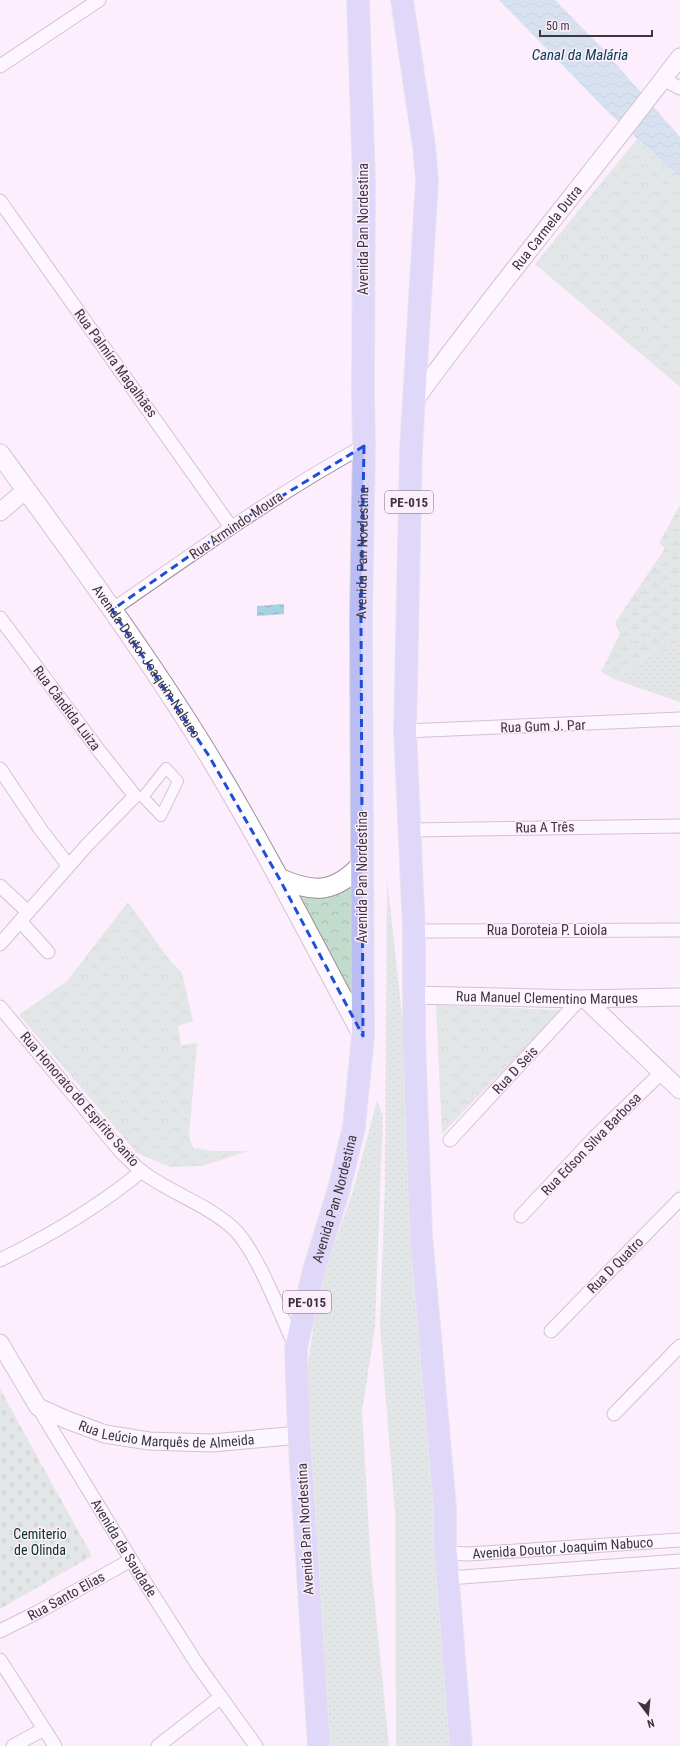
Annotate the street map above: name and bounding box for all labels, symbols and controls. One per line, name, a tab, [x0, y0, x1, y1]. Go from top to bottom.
scale bar	[540, 12, 652, 38]
text: 50 m	[546, 19, 570, 33]
water label: Canal da Malária	[532, 46, 628, 64]
street label: Avenida Pan Nordestina	[355, 163, 371, 295]
street label: Rua Carmela Dutra	[509, 182, 585, 273]
street label: Rua Palmira Magalhães	[71, 306, 161, 420]
street label: Avenida Pan Nordestina	[353, 487, 371, 619]
street label: Rua Armindo Moura	[186, 488, 286, 562]
road number: PE-015	[385, 491, 433, 513]
street label: Avenida Doutor Joaquim Nabuco	[89, 582, 204, 741]
street label: Rua Cândida Luiza	[30, 663, 104, 753]
street label: Rua Gum J. Par	[500, 717, 586, 735]
street label: Avenida Pan Nordestina	[354, 811, 370, 943]
street label: Rua A Três	[515, 818, 575, 836]
street label: Rua Doroteia P. Loiola	[487, 922, 607, 938]
street label: Rua Manuel Clementino Marques	[456, 988, 638, 1007]
street label: Rua Honorato do Espírito Santo	[17, 1029, 143, 1169]
street label: Rua D Seis	[489, 1043, 541, 1097]
street label: Rua Edson Silva Barbosa	[538, 1089, 644, 1199]
street label: Avenida Pan Nordestina	[309, 1133, 360, 1265]
street label: Rua D Quatro	[584, 1234, 646, 1296]
road number: PE-015	[283, 1291, 331, 1313]
street label: Rua Leúcio Marquês de Almeida	[76, 1417, 255, 1451]
street label: Avenida Pan Nordestina	[294, 1463, 316, 1595]
street label: Avenida da Saudade	[88, 1496, 160, 1600]
park label: Cemiterio de Olinda	[13, 1526, 67, 1558]
street label: Avenida Doutor Joaquim Nabuco	[472, 1534, 654, 1562]
street label: Rua Santo Elias	[25, 1568, 107, 1624]
north arrow	[628, 1694, 668, 1734]
text: N	[645, 1716, 656, 1730]

